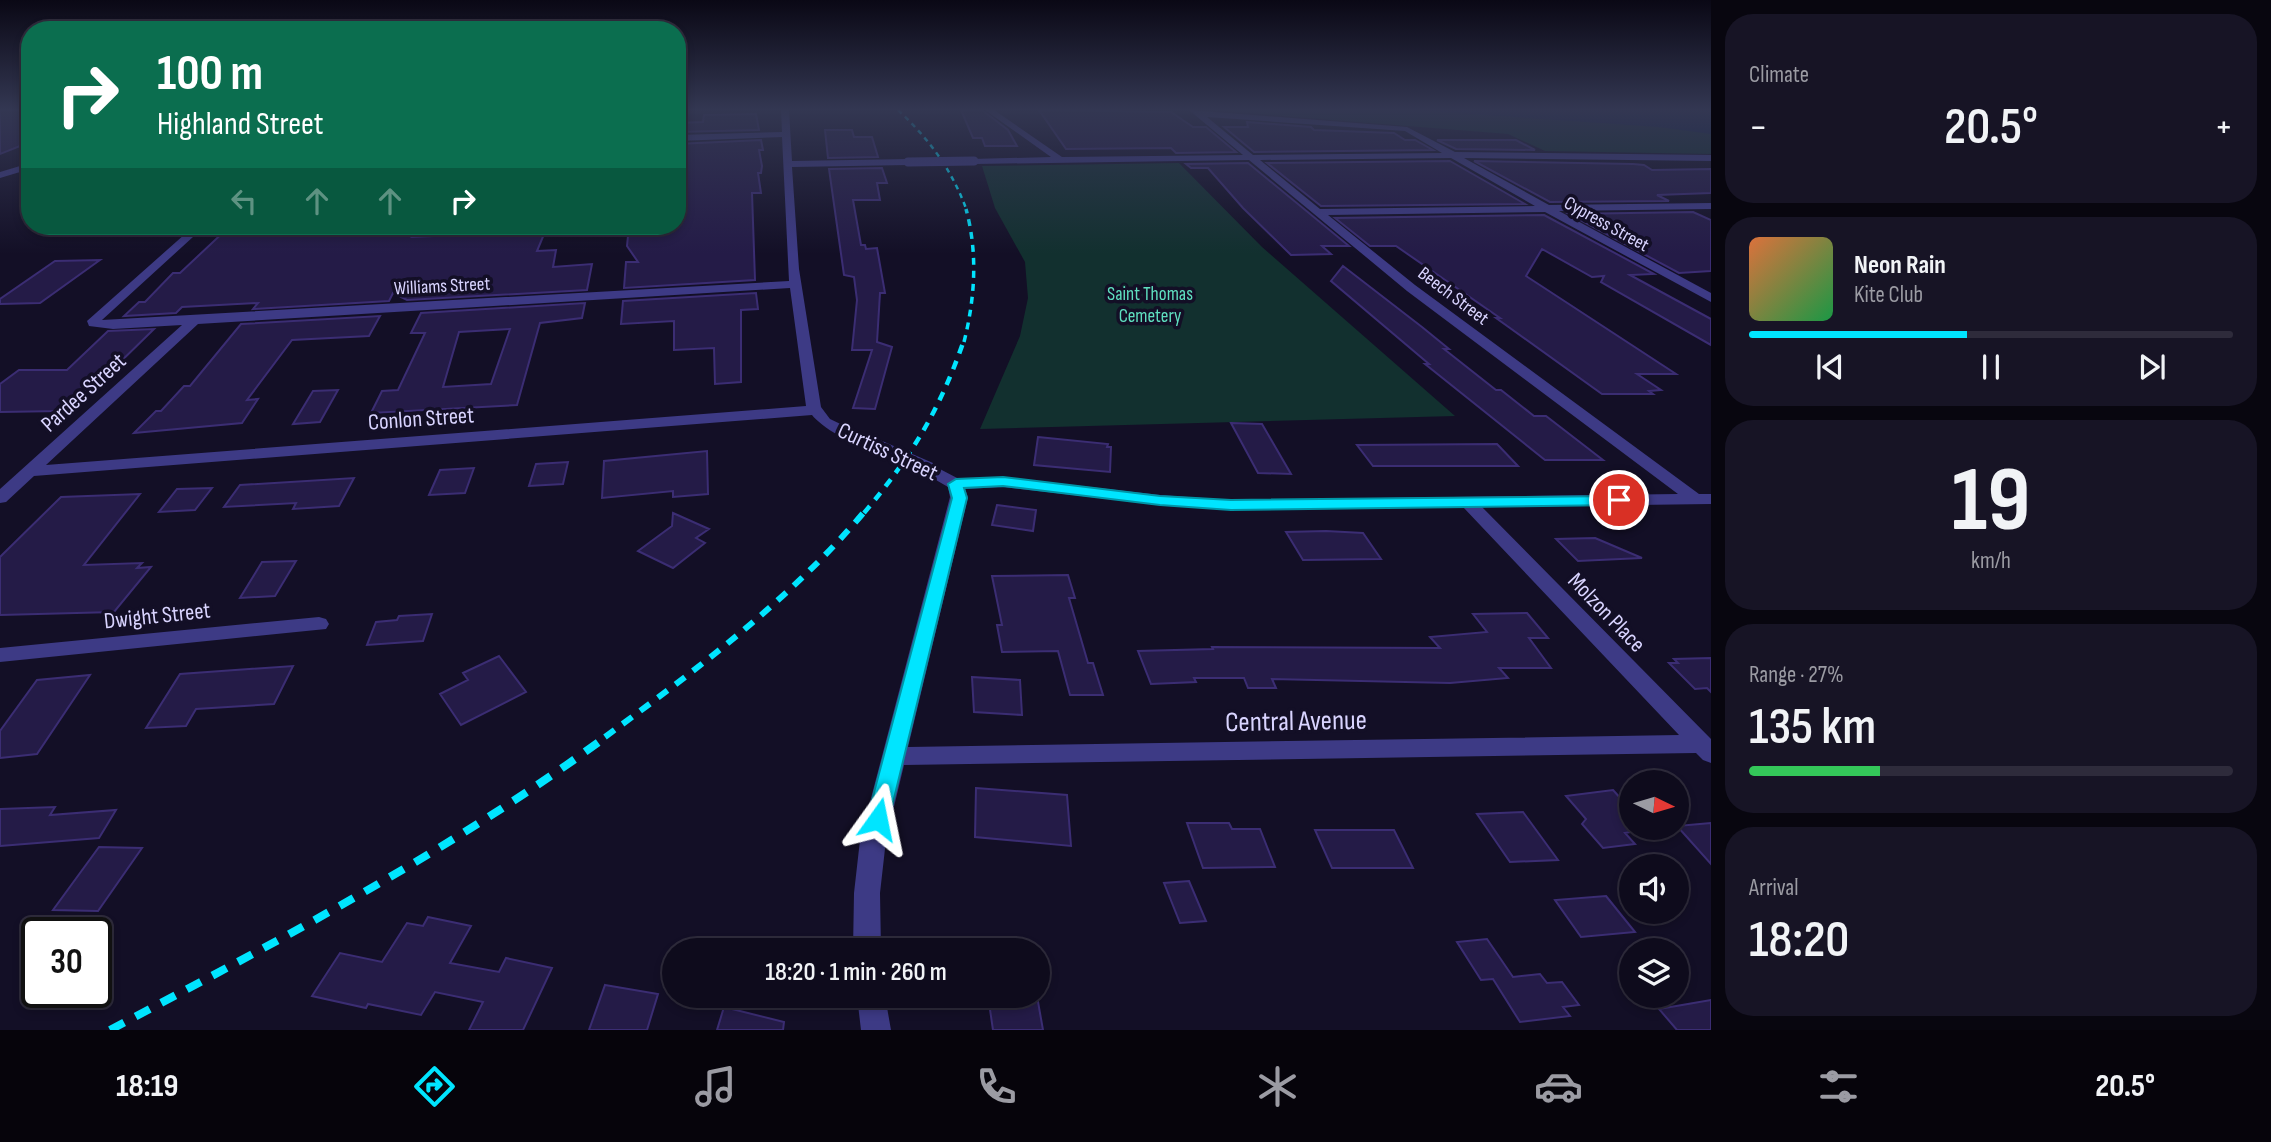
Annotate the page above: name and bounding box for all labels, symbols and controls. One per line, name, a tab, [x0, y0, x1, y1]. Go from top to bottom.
text: 100 m	[157, 45, 263, 104]
icon: right	[42, 49, 133, 140]
text: Climate	[1749, 61, 1809, 89]
text: 20.5°	[1944, 96, 2038, 159]
text: Highland Street	[157, 105, 324, 144]
text: −	[1749, 105, 1768, 150]
text: +	[2214, 105, 2233, 150]
icon: left	[225, 182, 263, 220]
icon: ahead	[298, 182, 336, 220]
icon: ahead	[371, 182, 409, 220]
icon: right	[444, 182, 482, 220]
street label: Cypress Street	[1560, 192, 1653, 257]
text: Neon Rain	[1854, 250, 1946, 281]
street label: Beech Street	[1413, 262, 1493, 330]
street label: Williams Street	[393, 272, 491, 301]
text: Kite Club	[1854, 281, 1923, 309]
park label: Saint Thomas Cemetery	[1107, 283, 1193, 328]
street label: Pardee Street	[35, 347, 132, 438]
icon: previous	[1811, 348, 1849, 386]
icon: pause	[1972, 348, 2010, 386]
icon: next	[2133, 348, 2171, 386]
street label: Conlon Street	[367, 401, 475, 437]
street label: Curtiss Street	[833, 417, 942, 487]
text: 19	[1952, 447, 2030, 556]
pin	[1589, 470, 1649, 530]
icon: arrive	[1600, 481, 1638, 519]
text: km/h	[1971, 547, 2011, 575]
street label: Molzon Place	[1562, 567, 1651, 658]
street label: Dwight Street	[102, 596, 212, 636]
text: Range · 27%	[1749, 661, 1844, 689]
text: 135 km	[1749, 696, 1876, 759]
street label: Central Avenue	[1225, 704, 1367, 739]
north arrow	[1619, 770, 1689, 840]
map controls	[1619, 770, 1689, 1008]
position arrow	[841, 782, 915, 856]
button: sound	[1619, 854, 1689, 924]
text: Arrival	[1749, 874, 1798, 902]
text: 18:20	[1749, 909, 1849, 972]
speed limit sign: 30	[21, 917, 112, 1008]
button: layers	[1619, 938, 1689, 1008]
text: 18:20 · 1 min · 260 m	[765, 957, 947, 988]
icon: directions	[410, 1062, 459, 1111]
icon: music	[691, 1062, 740, 1111]
icon: phone	[972, 1062, 1021, 1111]
icon: climate	[1253, 1062, 1302, 1111]
icon: car	[1534, 1062, 1583, 1111]
icon: filters	[1814, 1062, 1863, 1111]
text: 18:19	[116, 1067, 178, 1106]
text: 20.5°	[2095, 1067, 2155, 1106]

